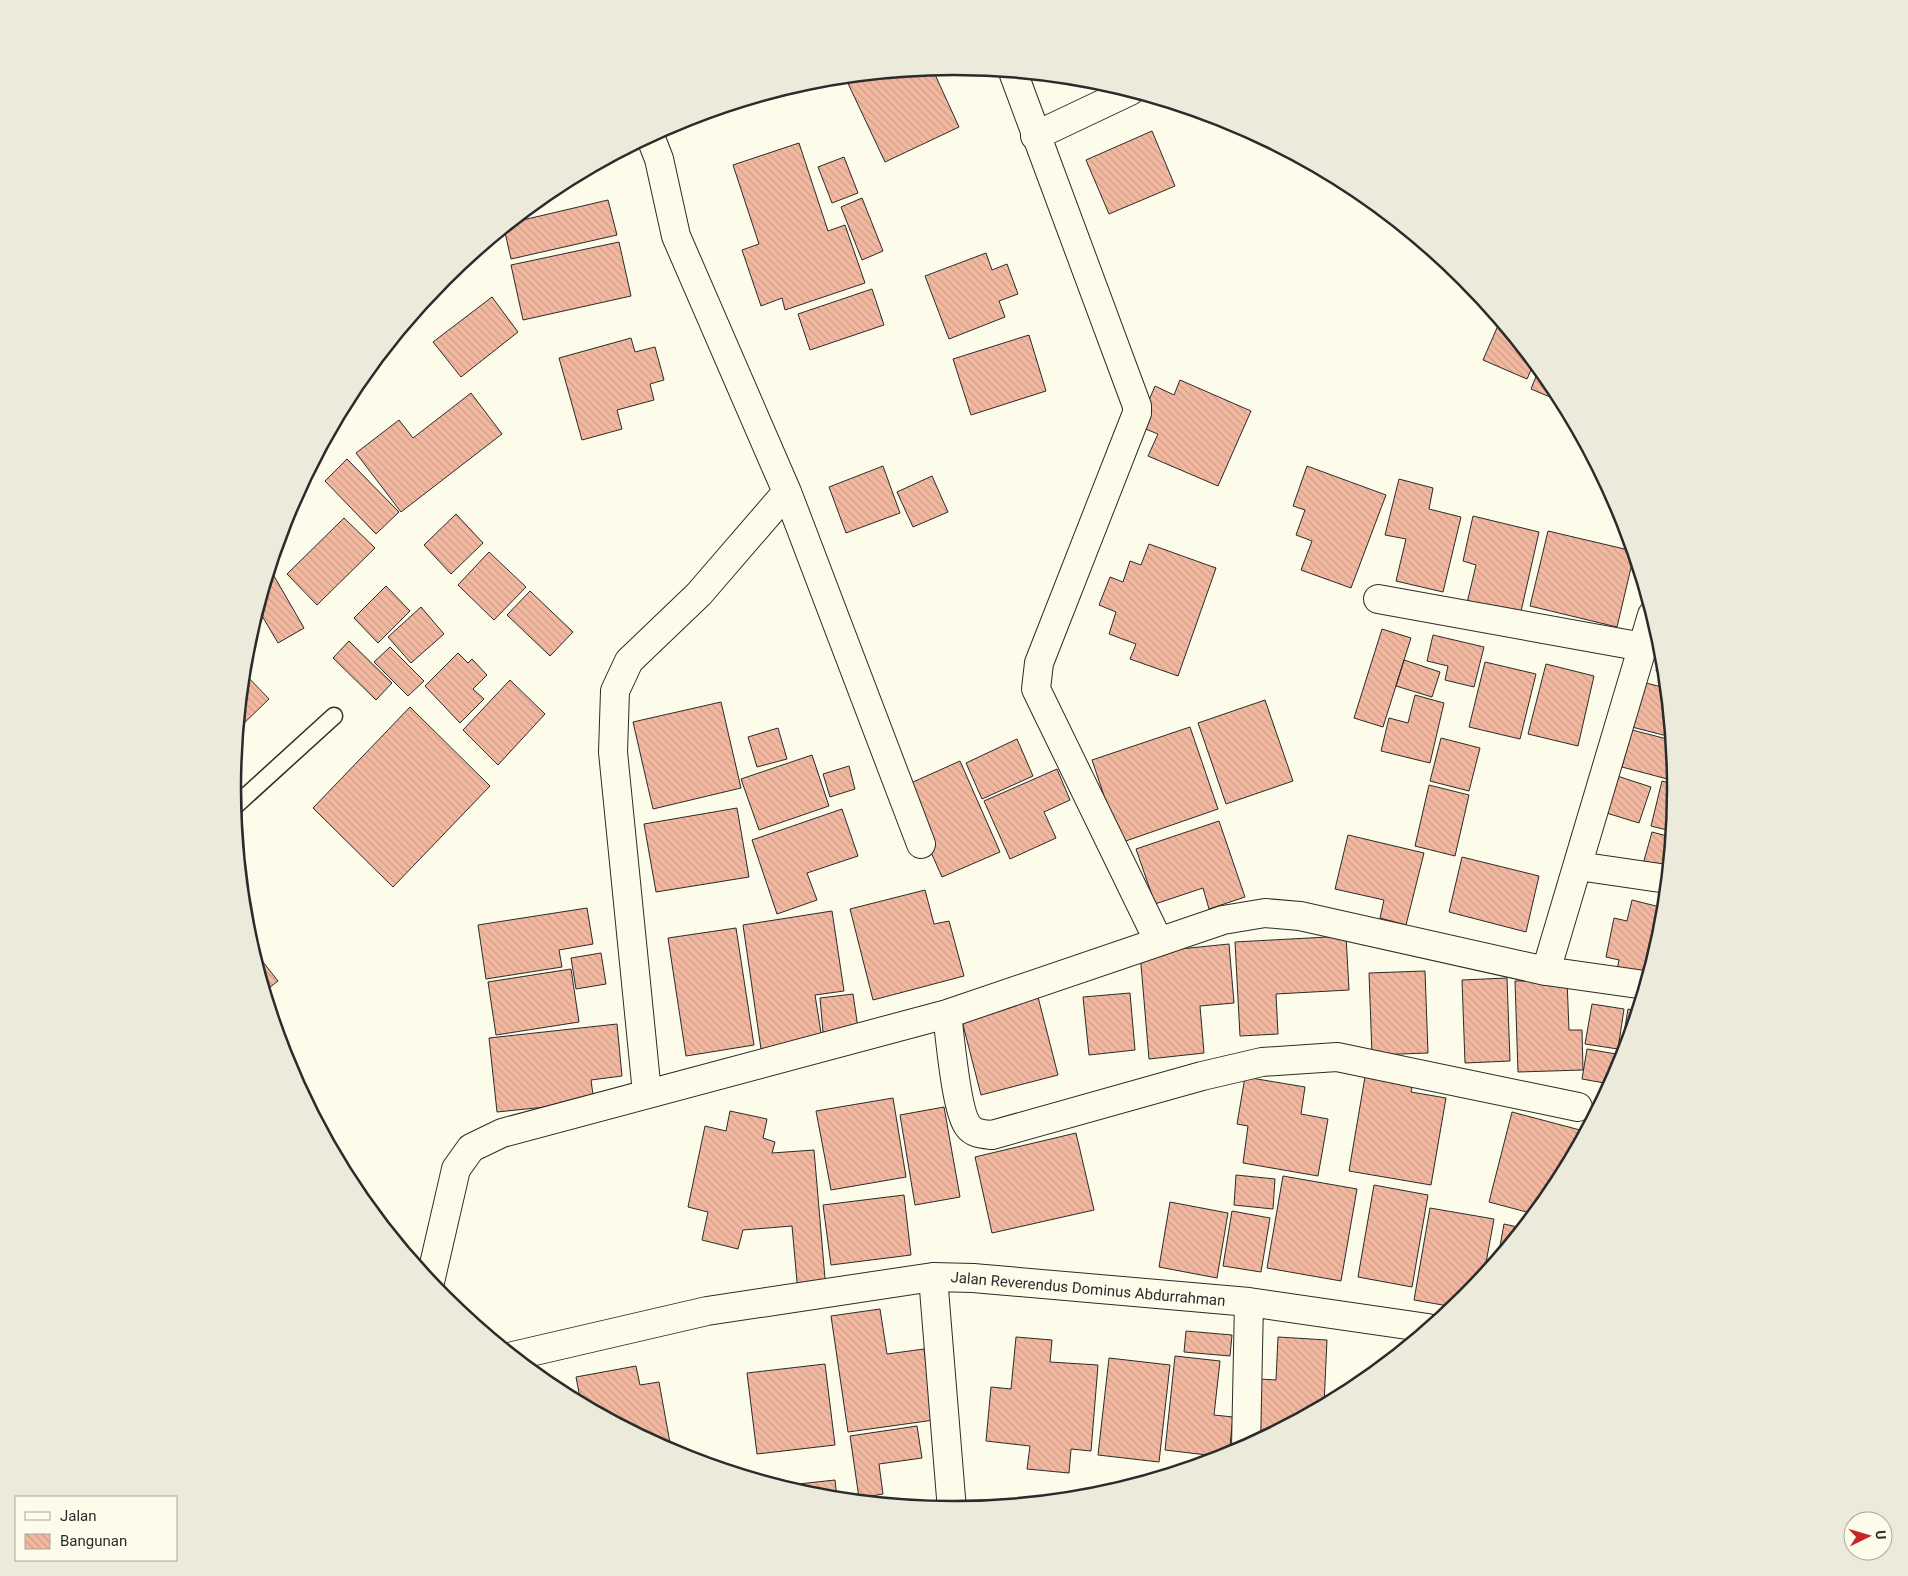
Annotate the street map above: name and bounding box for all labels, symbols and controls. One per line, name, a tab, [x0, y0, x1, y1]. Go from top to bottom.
street label: Jalan Reverendus Dominus Abdurrahman	[950, 1268, 1226, 1310]
legend	[15, 1496, 178, 1561]
text: Jalan	[60, 1507, 97, 1525]
north arrow	[1843, 1511, 1893, 1561]
text: U	[1873, 1530, 1889, 1540]
text: Bangunan	[60, 1532, 127, 1550]

